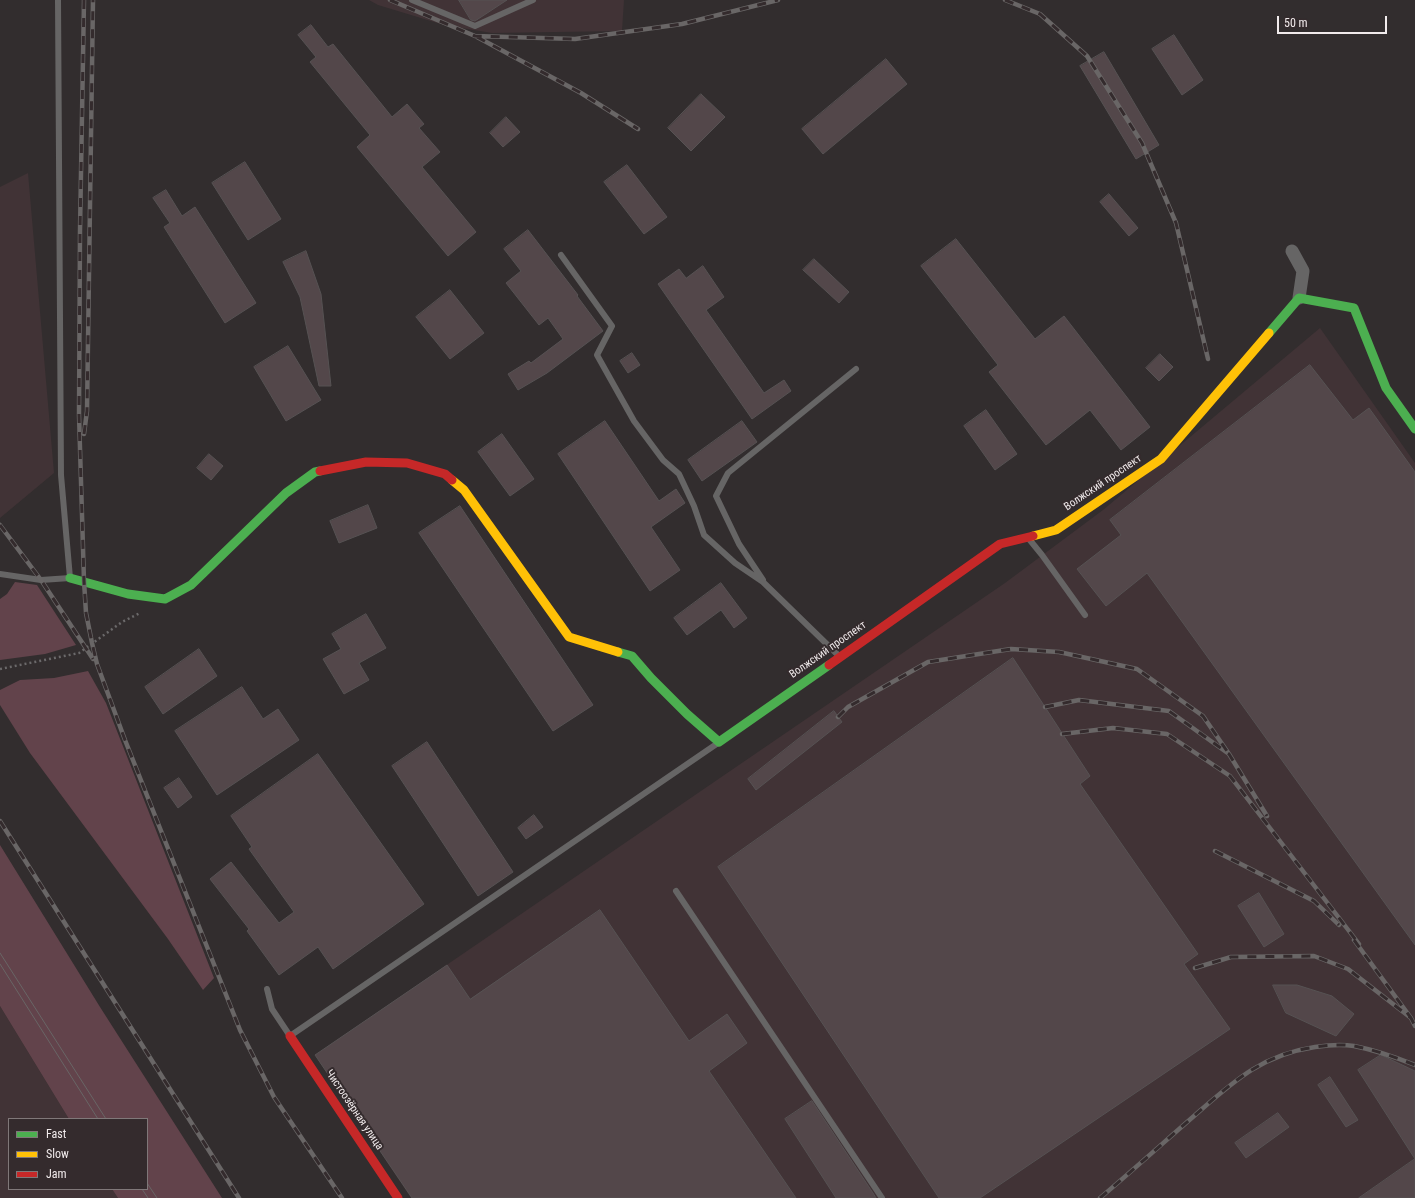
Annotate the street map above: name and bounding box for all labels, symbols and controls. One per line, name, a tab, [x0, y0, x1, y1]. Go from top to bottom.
scale bar	[1279, 8, 1389, 34]
text: 50 m	[1284, 16, 1308, 30]
street label: Волжский проспект	[1062, 452, 1144, 514]
street label: Волжский проспект	[787, 619, 869, 681]
street label: Чистоозёрная улица	[322, 1068, 386, 1152]
legend	[8, 1118, 148, 1190]
text: Fast	[46, 1127, 66, 1141]
text: Slow	[46, 1147, 69, 1161]
text: Jam	[46, 1167, 67, 1181]

